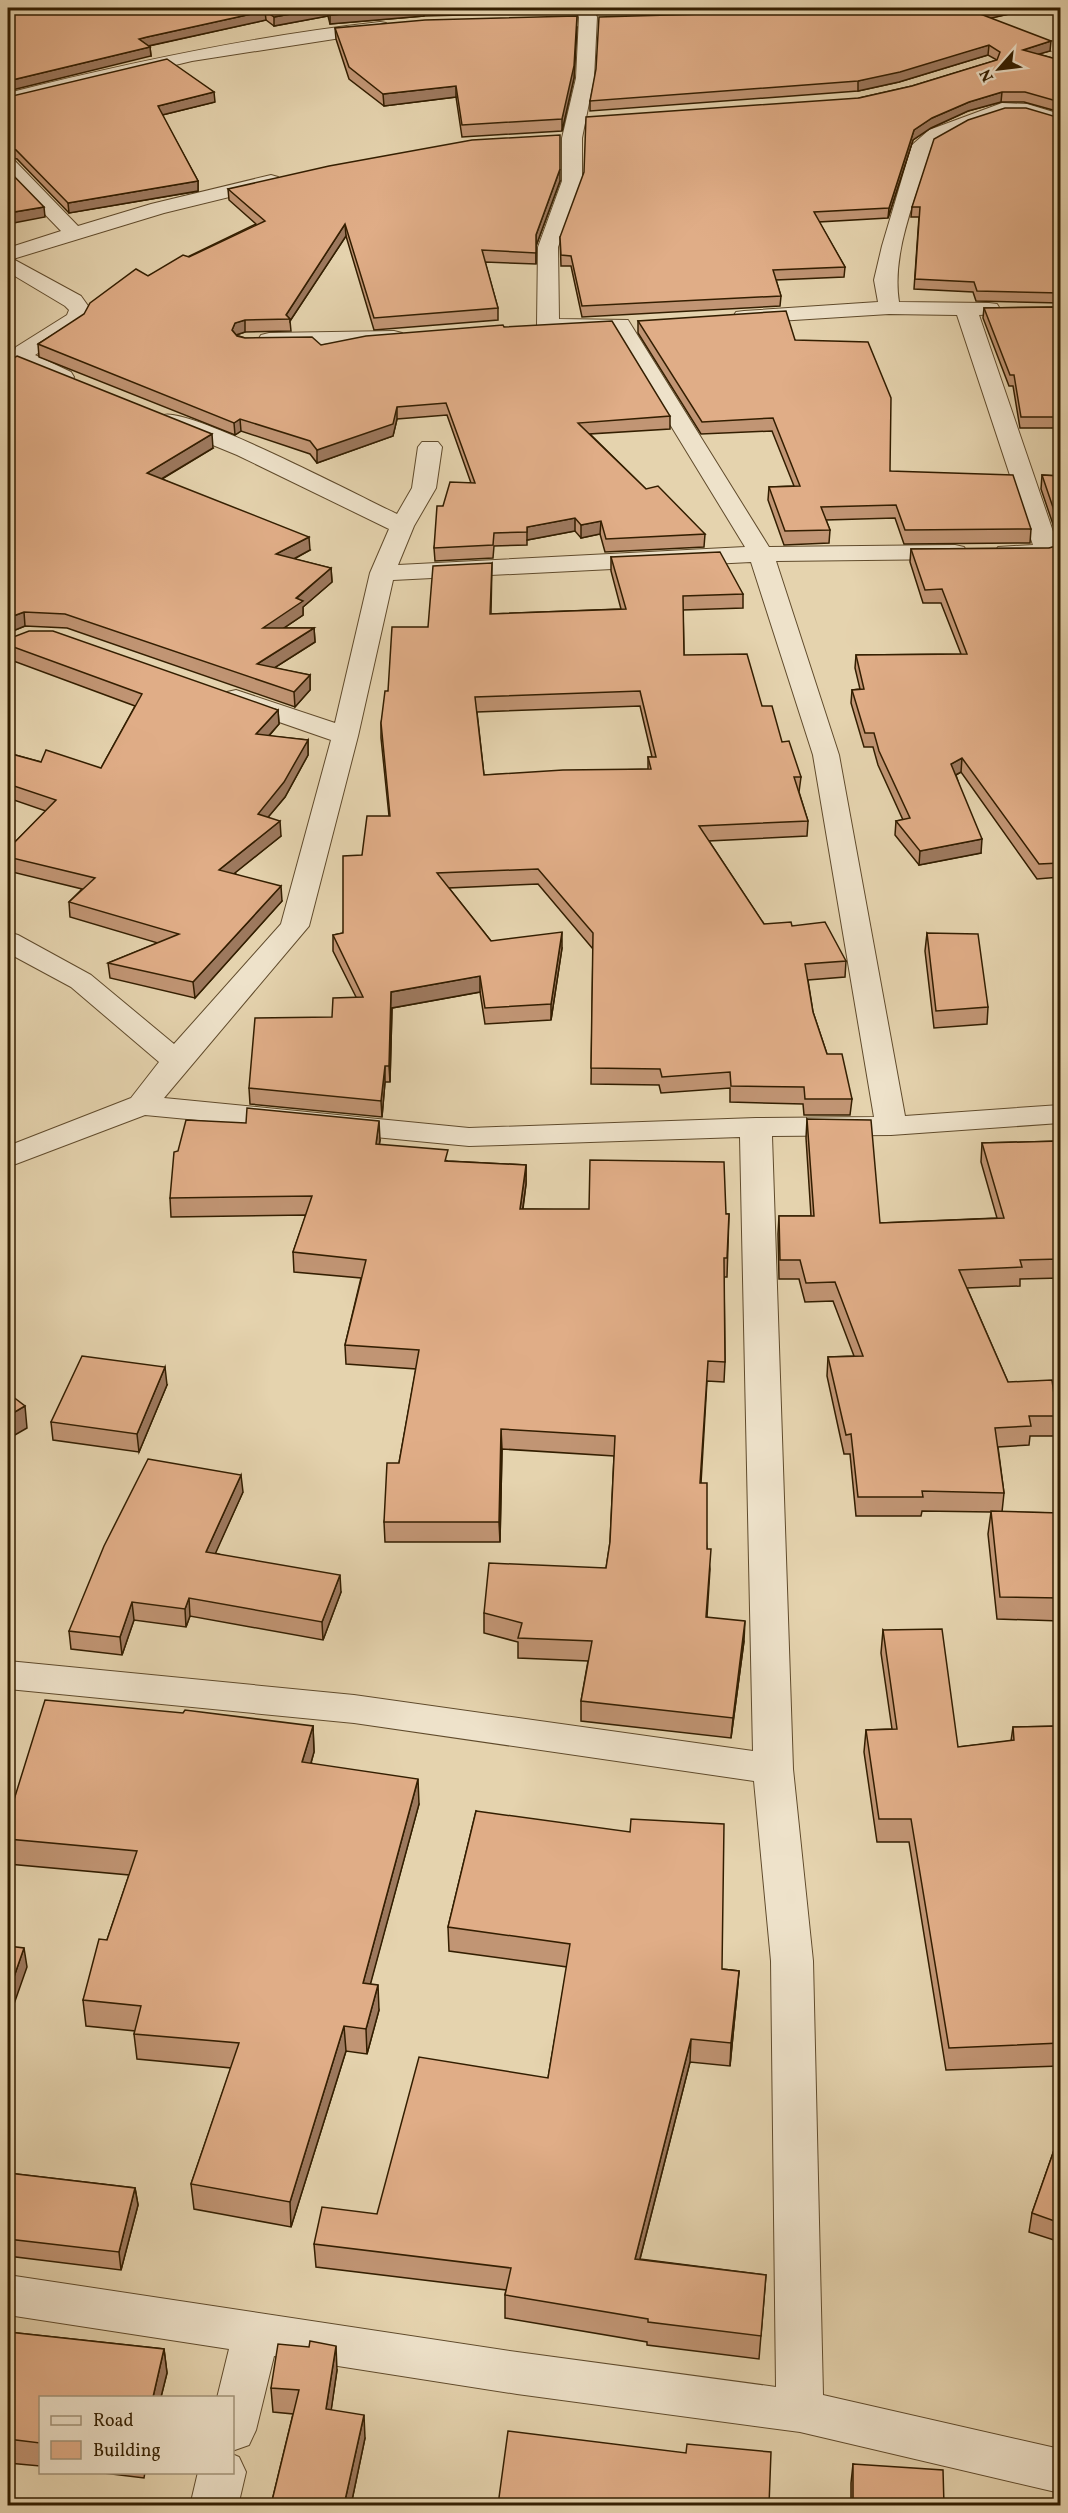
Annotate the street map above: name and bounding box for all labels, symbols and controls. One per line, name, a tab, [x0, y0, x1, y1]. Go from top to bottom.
north arrow	[969, 39, 1029, 99]
text: N	[975, 64, 1000, 85]
legend	[39, 2396, 234, 2474]
text: Road	[93, 2409, 134, 2434]
text: Building	[93, 2439, 161, 2464]

